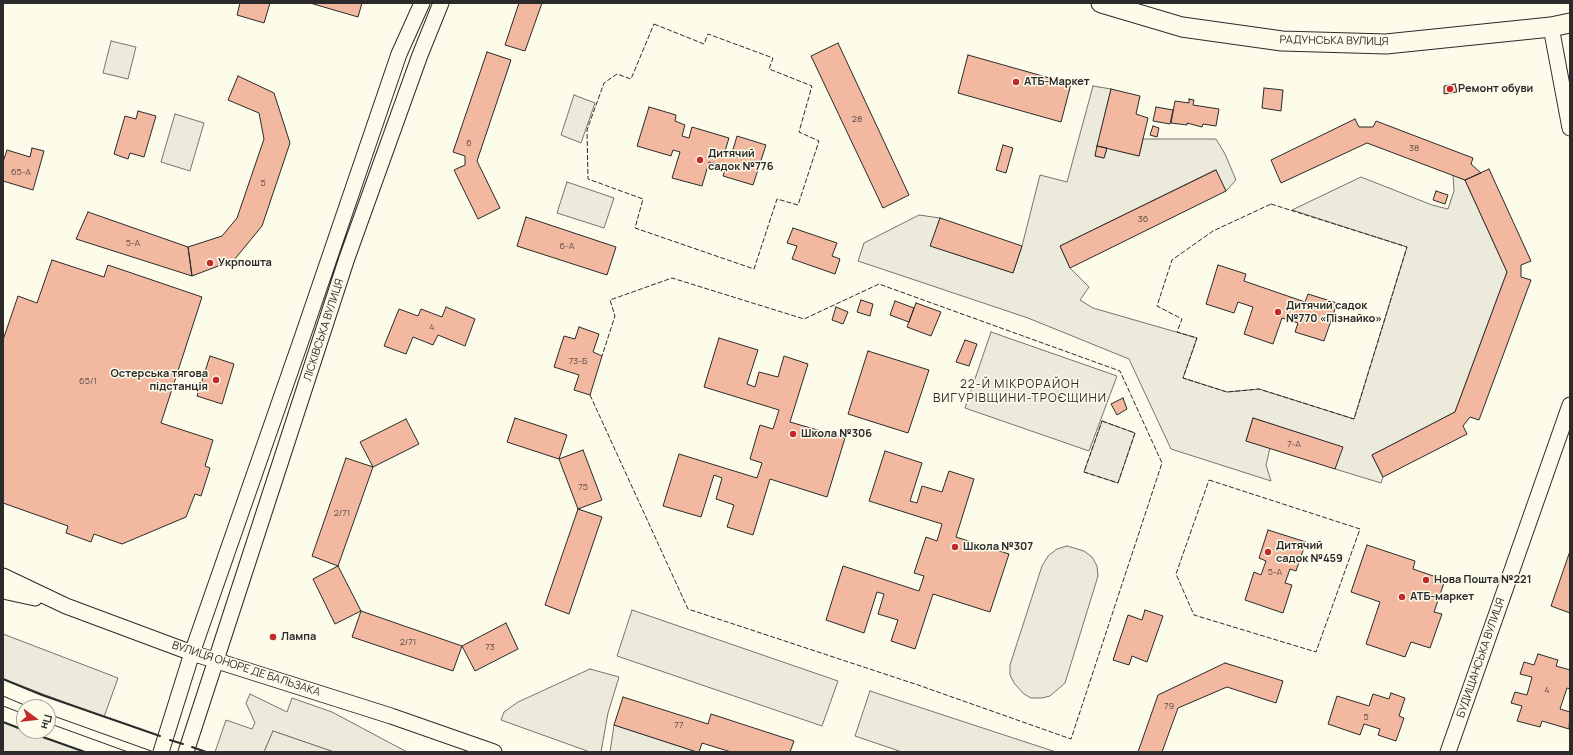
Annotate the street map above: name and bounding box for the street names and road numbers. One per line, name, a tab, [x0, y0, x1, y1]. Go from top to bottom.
street label: РАДУНСЬКА ВУЛИЦЯ	[1279, 33, 1389, 49]
street label: ЛІСКІВСЬКА ВУЛИЦЯ	[301, 277, 347, 383]
street label: БУДИЩАНСЬКА ВУЛИЦЯ	[1454, 596, 1508, 720]
street label: ВУЛИЦЯ ОНОРЕ ДЕ БАЛЬЗАКА	[170, 639, 322, 699]

